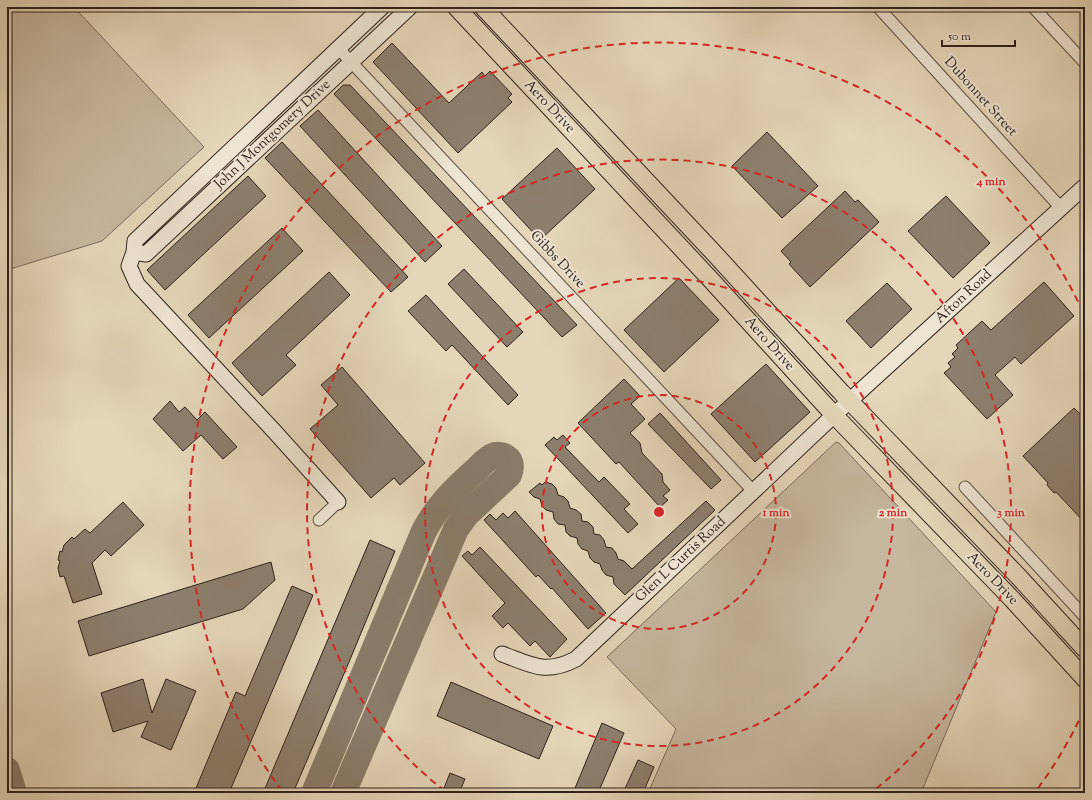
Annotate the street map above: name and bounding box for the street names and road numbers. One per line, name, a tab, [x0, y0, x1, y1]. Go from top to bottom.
street label: Dubonnet Street	[939, 53, 1021, 141]
street label: John J Montgomery Drive	[210, 76, 336, 195]
street label: Aero Drive	[519, 76, 579, 138]
street label: Gibbs Drive	[525, 227, 589, 293]
street label: Afton Road	[931, 265, 997, 329]
street label: Aero Drive	[739, 312, 799, 376]
street label: Glen L Curtis Road	[631, 513, 731, 607]
street label: Aero Drive	[962, 548, 1022, 610]

